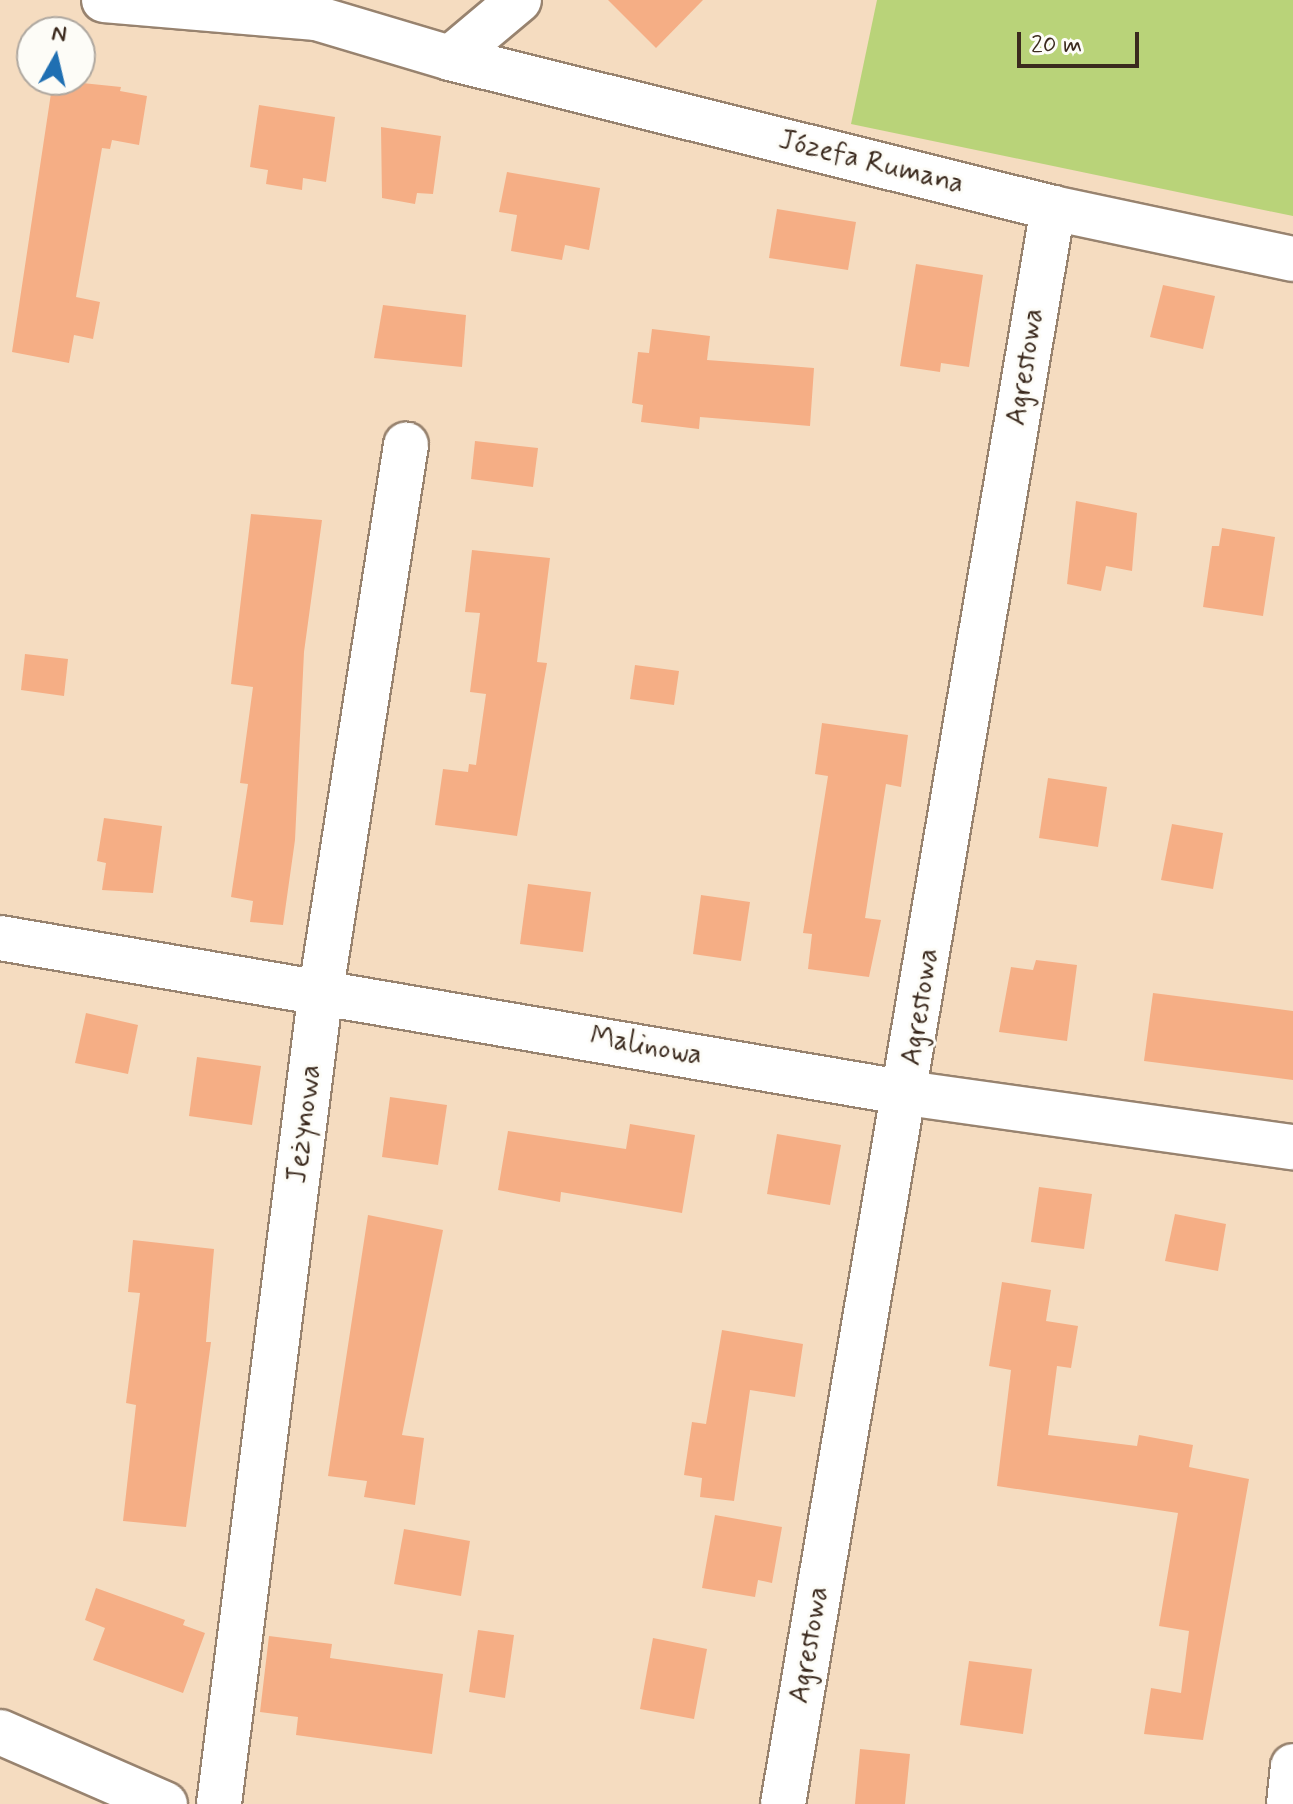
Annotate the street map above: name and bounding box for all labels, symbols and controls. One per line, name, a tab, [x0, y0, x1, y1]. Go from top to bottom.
north arrow	[16, 16, 96, 96]
scale bar	[1021, 16, 1143, 66]
text: N	[50, 19, 68, 49]
text: 20 m	[1031, 30, 1082, 61]
street label: Józefa Rumana	[771, 123, 971, 203]
street label: Agrestowa	[1000, 306, 1052, 428]
street label: Agrestowa	[895, 946, 947, 1068]
street label: Malinowa	[587, 1021, 705, 1073]
street label: Jeżynowa	[281, 1062, 329, 1186]
street label: Agrestowa	[783, 1584, 837, 1706]

